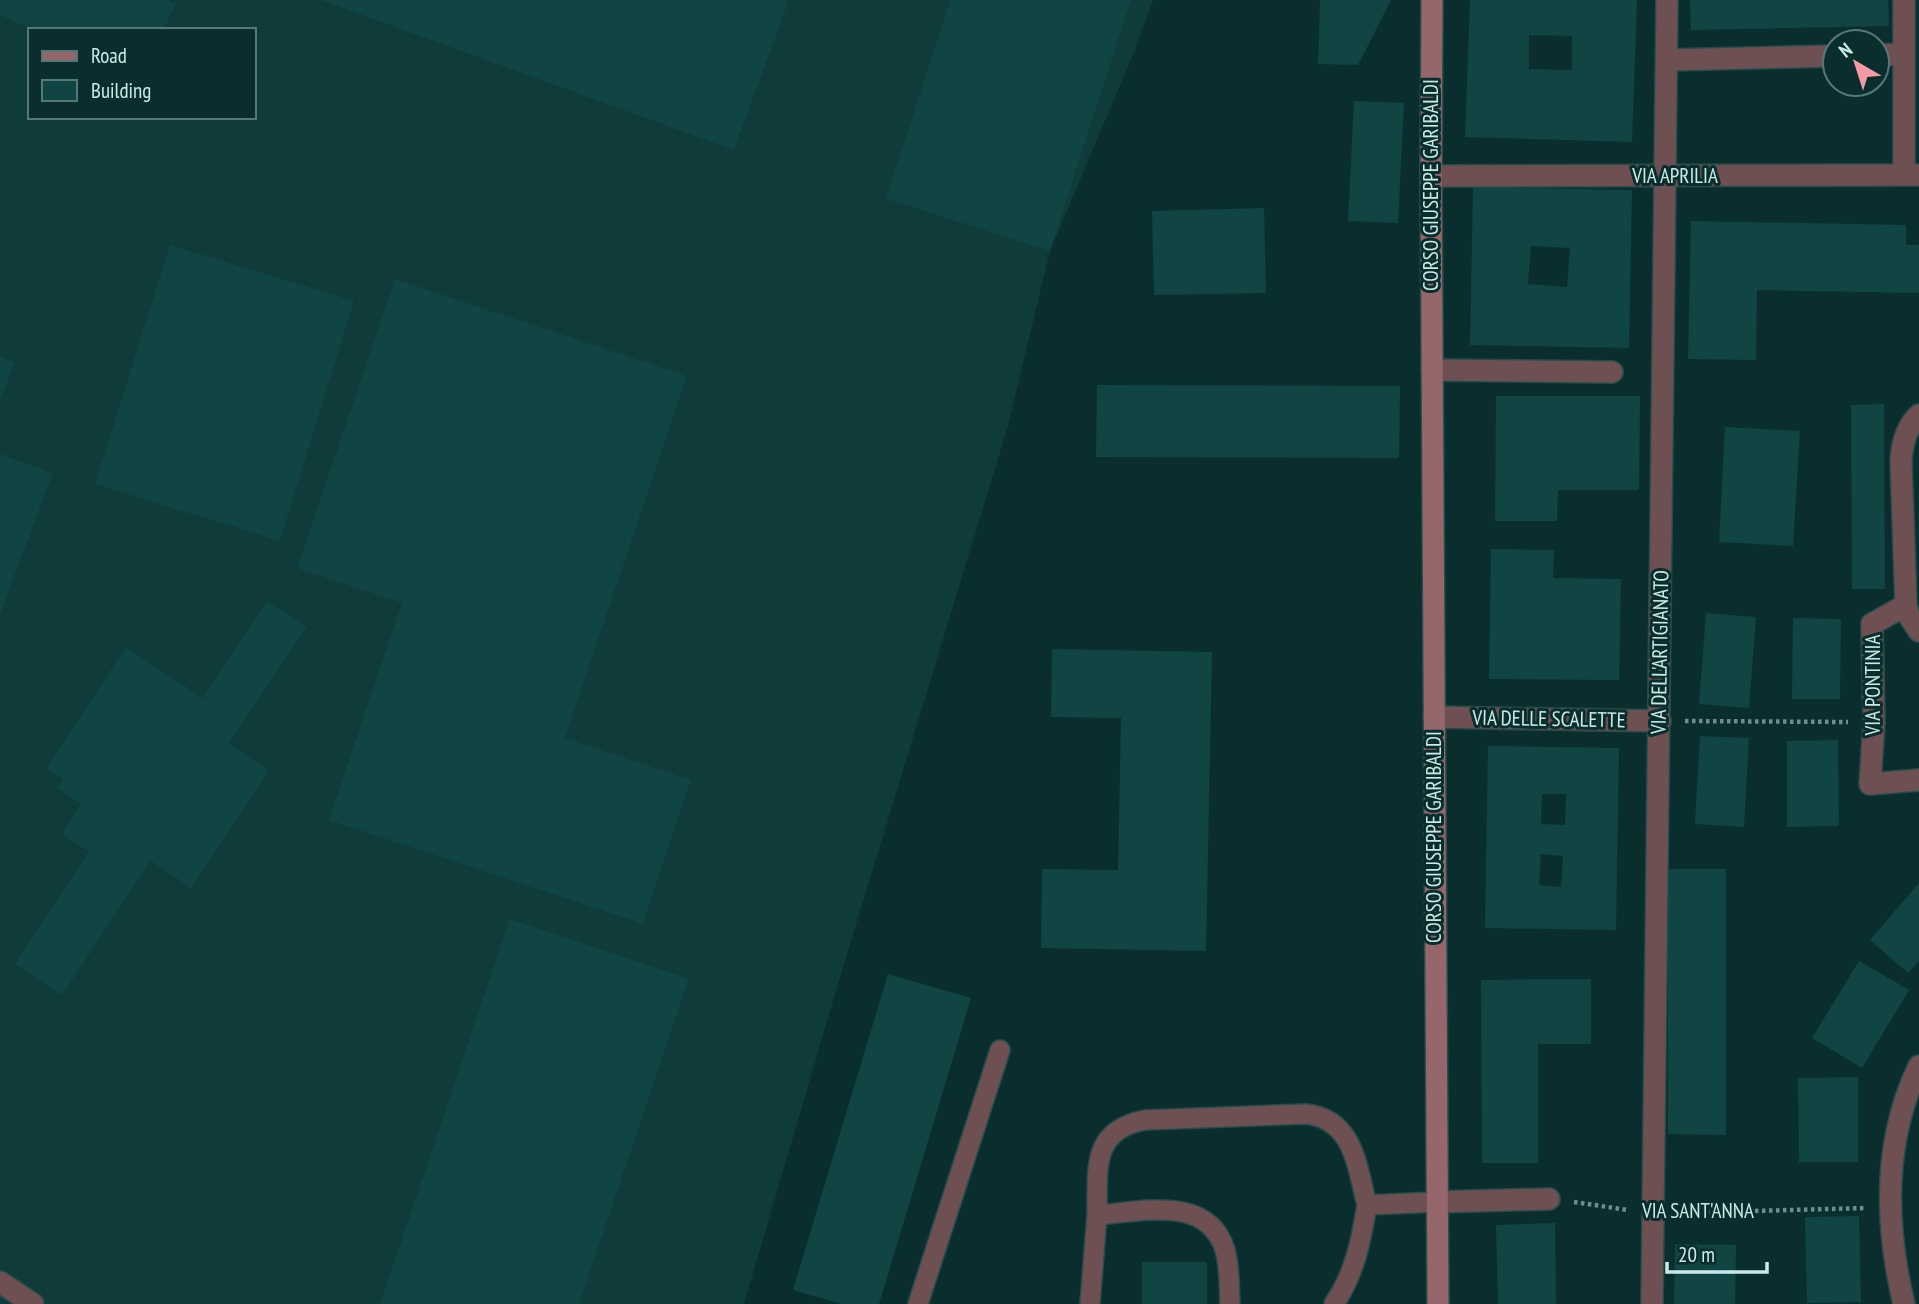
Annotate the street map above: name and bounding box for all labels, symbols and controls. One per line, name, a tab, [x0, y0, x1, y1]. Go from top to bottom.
legend	[28, 28, 256, 119]
north arrow	[1821, 28, 1891, 98]
text: N	[1834, 37, 1857, 62]
text: Road	[91, 42, 127, 69]
text: Building	[91, 77, 151, 104]
street label: CORSO GIUSEPPE GARIBALDI	[1417, 79, 1444, 291]
street label: VIA APRILIA	[1631, 162, 1718, 189]
street label: VIA DELL'ARTIGIANATO	[1645, 570, 1674, 735]
street label: VIA PONTINIA	[1859, 635, 1886, 736]
street label: VIA DELLE SCALETTE	[1471, 704, 1626, 733]
street label: CORSO GIUSEPPE GARIBALDI	[1420, 731, 1447, 943]
street label: VIA SANT'ANNA	[1641, 1197, 1754, 1224]
scale bar	[1667, 1230, 1767, 1274]
text: 20 m	[1678, 1241, 1715, 1268]

